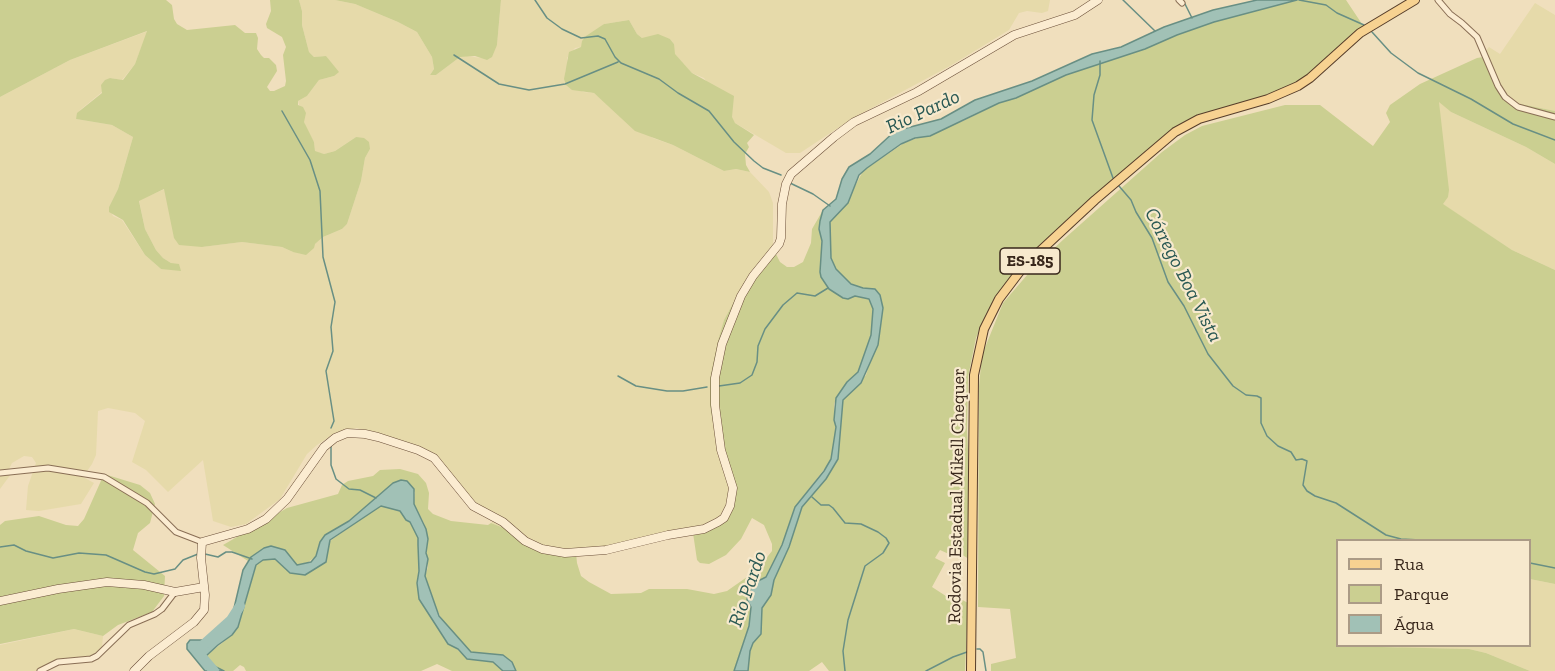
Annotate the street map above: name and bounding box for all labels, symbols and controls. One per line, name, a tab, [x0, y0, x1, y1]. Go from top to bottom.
water label: Rio Pardo	[882, 84, 964, 140]
water label: Córrego Boa Vista	[1139, 204, 1227, 346]
road number: ES-185	[1000, 248, 1060, 274]
street label: Rodovia Estadual Mikell Chequer	[944, 368, 970, 624]
legend	[1336, 539, 1531, 647]
water label: Rio Pardo	[724, 548, 772, 630]
text: Rua	[1394, 553, 1424, 575]
text: Parque	[1394, 583, 1449, 605]
text: Água	[1394, 613, 1434, 635]

